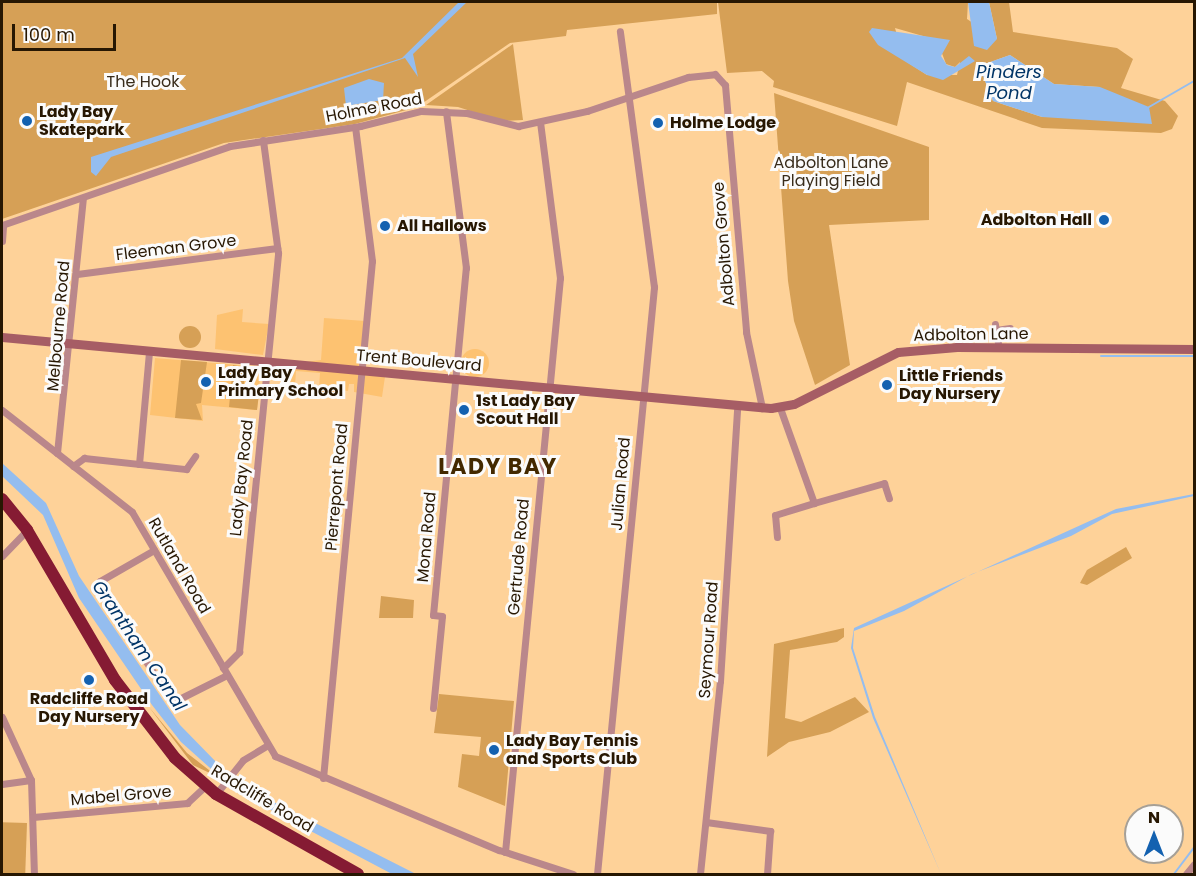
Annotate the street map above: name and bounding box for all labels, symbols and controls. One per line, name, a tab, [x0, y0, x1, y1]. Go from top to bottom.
scale bar	[15, 12, 118, 50]
text: 100 m	[23, 22, 75, 47]
water label: Pinders Pond	[976, 62, 1042, 104]
park label: The Hook	[107, 72, 179, 92]
street label: Holme Road	[324, 89, 424, 127]
place label: Lady Bay Skatepark	[39, 102, 124, 140]
place label: Holme Lodge	[670, 113, 776, 133]
marker: Lady Bay Skatepark	[20, 114, 34, 128]
marker: Holme Lodge	[651, 116, 665, 130]
park label: Adbolton Lane Playing Field	[773, 153, 889, 191]
street label: Adbolton Grove	[709, 181, 739, 307]
place label: Adbolton Hall	[981, 210, 1092, 230]
marker: Adbolton Hall	[1097, 213, 1111, 227]
place label: All Hallows	[397, 216, 487, 236]
marker: All Hallows	[378, 219, 392, 233]
street label: Fleeman Grove	[115, 231, 237, 265]
street label: Melbourne Road	[44, 260, 74, 392]
street label: Adbolton Lane	[913, 324, 1029, 346]
street label: Trent Boulevard	[356, 346, 482, 376]
place label: Lady Bay Primary School	[218, 363, 343, 401]
place label: Little Friends Day Nursery	[899, 366, 1003, 404]
marker: Lady Bay Primary School	[199, 375, 213, 389]
marker: Little Friends Day Nursery	[880, 378, 894, 392]
place label: 1st Lady Bay Scout Hall	[476, 391, 575, 429]
marker: 1st Lady Bay Scout Hall	[457, 403, 471, 417]
street label: Lady Bay Road	[226, 419, 258, 537]
street label: Pierrepont Road	[322, 422, 352, 552]
street label: Julian Road	[607, 437, 635, 531]
district label: LADY BAY	[438, 454, 558, 480]
street label: Mona Road	[413, 491, 441, 583]
street label: Gertrude Road	[504, 498, 534, 616]
street label: Rutland Road	[144, 515, 214, 617]
water label: Grantham Canal	[87, 577, 191, 715]
street label: Seymour Road	[695, 581, 723, 699]
marker: Radcliffe Road Day Nursery	[82, 673, 96, 687]
place label: Radcliffe Road Day Nursery	[30, 689, 148, 727]
place label: Lady Bay Tennis and Sports Club	[506, 731, 638, 769]
marker: Lady Bay Tennis and Sports Club	[487, 743, 501, 757]
street label: Radcliffe Road	[208, 761, 316, 837]
street label: Mabel Grove	[70, 782, 172, 810]
north arrow	[1124, 804, 1184, 864]
text: N	[1148, 806, 1160, 829]

